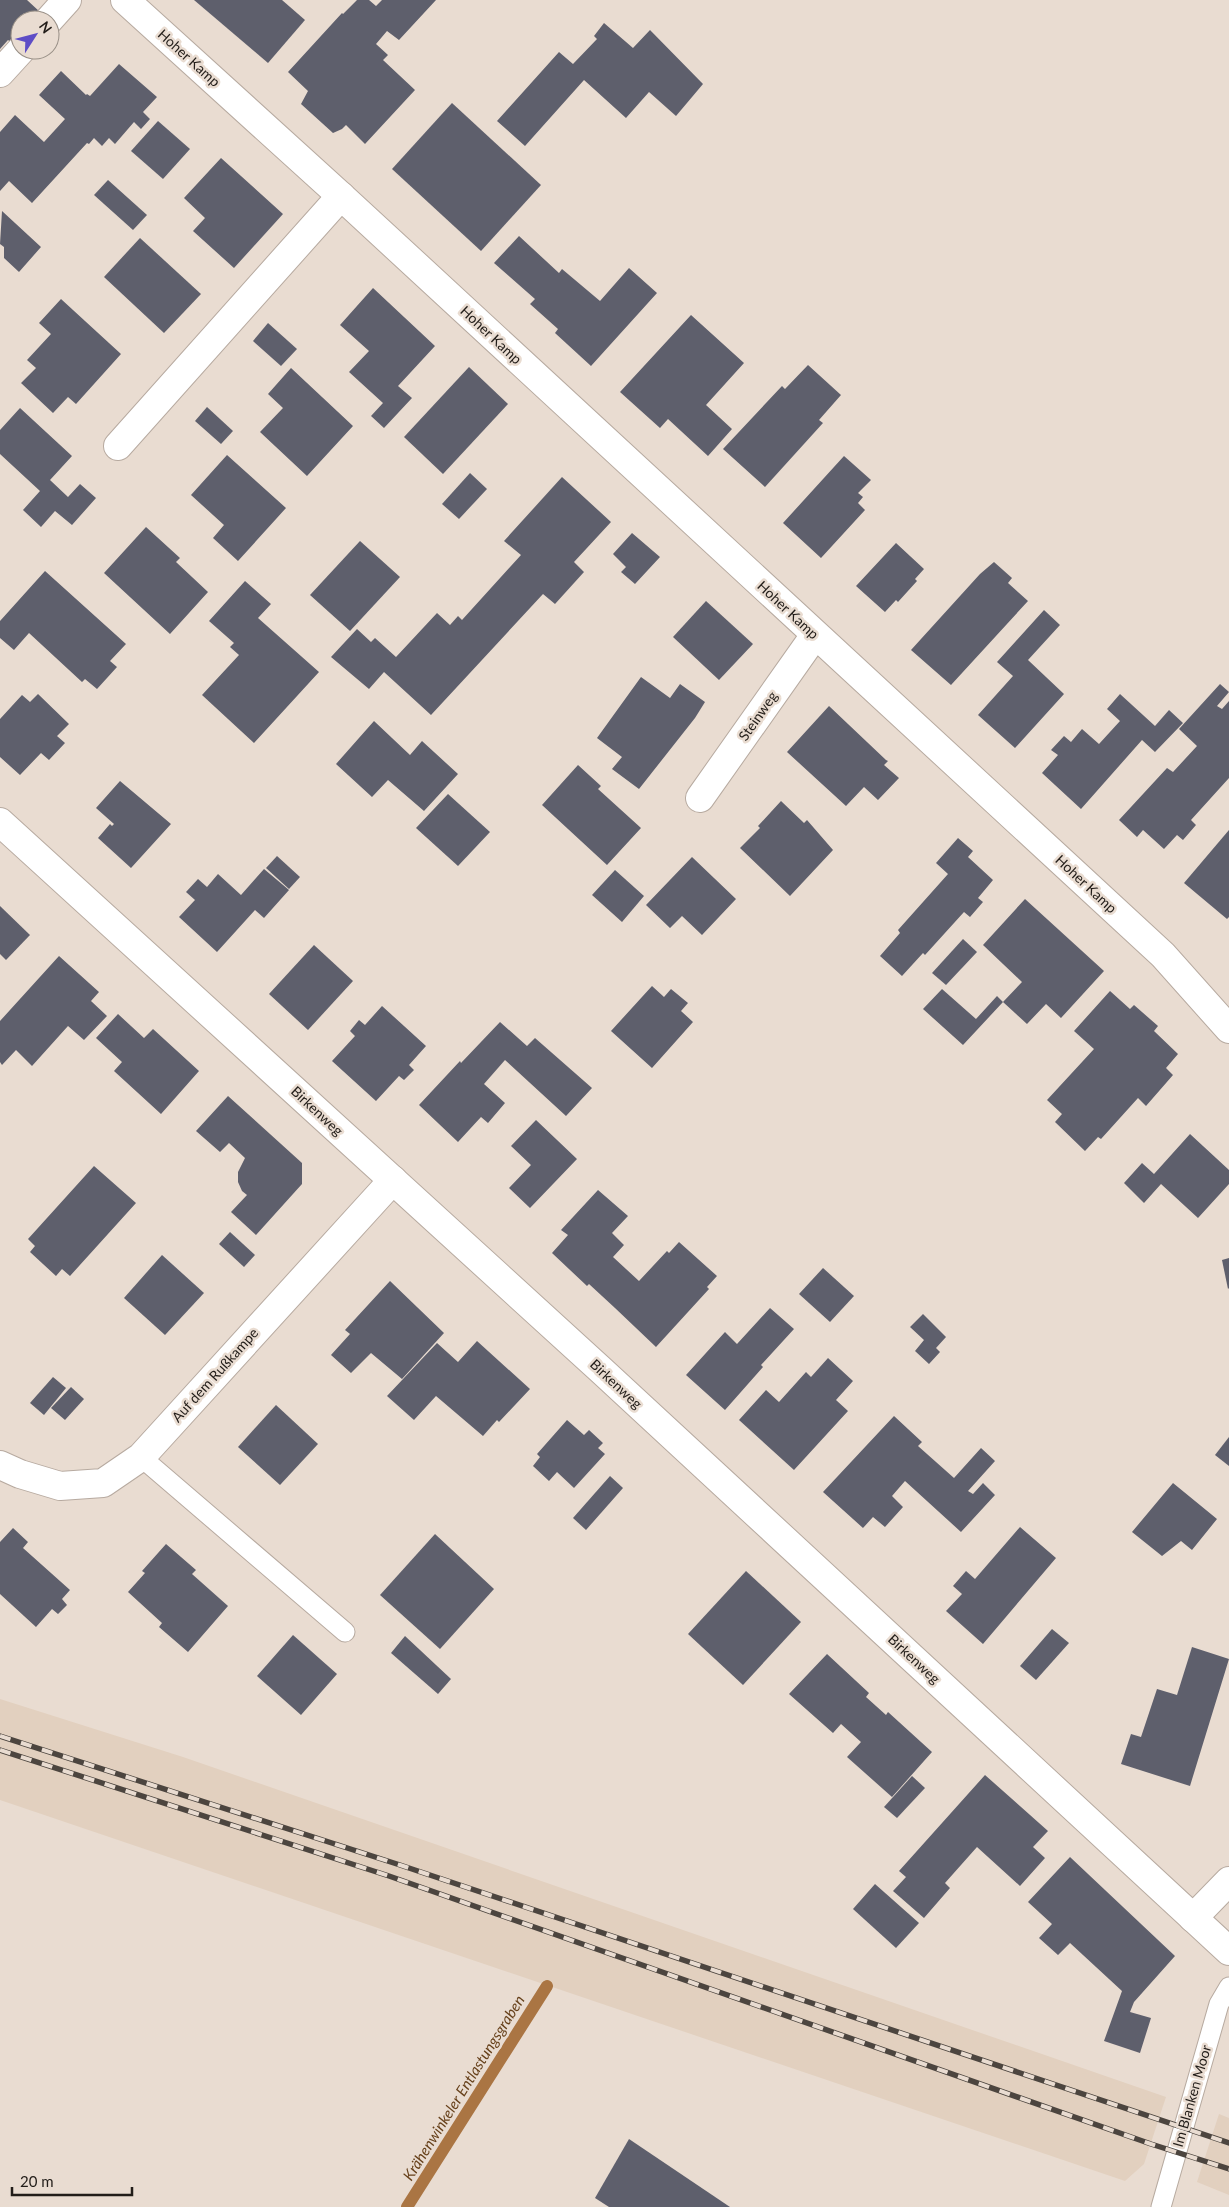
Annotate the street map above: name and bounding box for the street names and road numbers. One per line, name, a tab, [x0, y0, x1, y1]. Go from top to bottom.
street label: Hoher Kamp	[155, 25, 224, 90]
street label: Hoher Kamp	[457, 302, 526, 367]
street label: Hoher Kamp	[754, 577, 823, 642]
street label: Steinweg	[734, 688, 781, 744]
street label: Hoher Kamp	[1052, 851, 1121, 916]
street label: Birkenweg	[288, 1082, 347, 1139]
street label: Auf dem Rußkampe	[168, 1324, 261, 1425]
street label: Birkenweg	[587, 1355, 646, 1412]
street label: Birkenweg	[885, 1630, 944, 1687]
street label: Im Blanken Moor	[1169, 2043, 1214, 2149]

